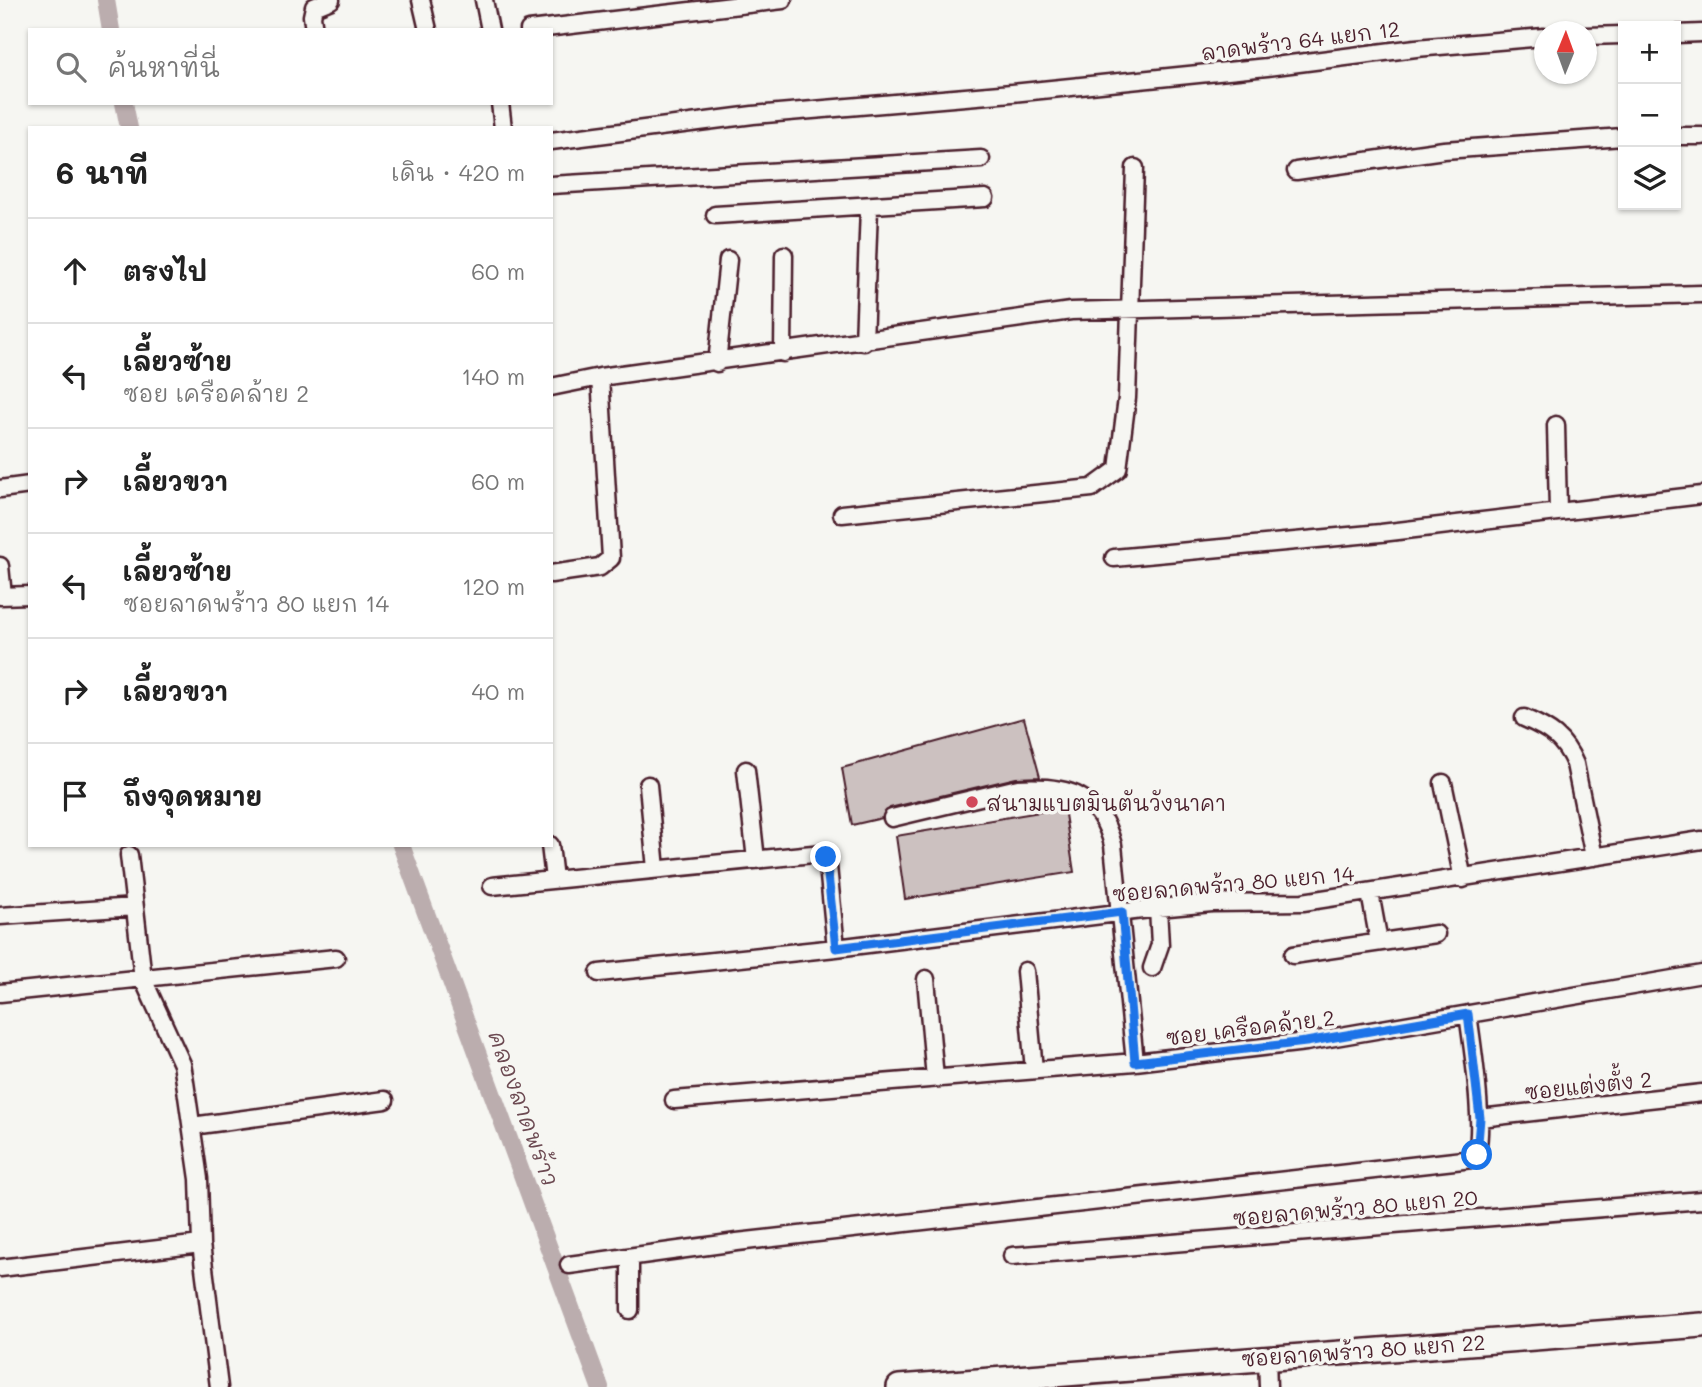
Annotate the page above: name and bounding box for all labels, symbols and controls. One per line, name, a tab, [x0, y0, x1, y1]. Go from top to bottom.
street label: ลาดพร้าว 64 แยก 12	[1199, 14, 1401, 66]
north arrow	[1534, 21, 1597, 84]
map controls	[1618, 21, 1681, 210]
button: +	[1618, 21, 1681, 84]
search box	[28, 28, 553, 105]
icon: search	[52, 48, 90, 86]
text: ค้นหาที่นี่	[108, 50, 220, 84]
button: −	[1618, 84, 1681, 147]
button: layers	[1618, 147, 1681, 210]
text: 6 นาที	[56, 152, 148, 192]
text: เดิน · 420 m	[391, 157, 525, 187]
icon: ahead	[56, 252, 94, 290]
text: ตรงไป	[123, 254, 207, 288]
text: 60 m	[471, 256, 525, 286]
text: เลี้ยวซ้าย	[123, 344, 232, 378]
icon: left	[56, 357, 94, 395]
text: 140 m	[461, 361, 525, 391]
text: ซอย เครือคล้าย 2	[123, 378, 309, 408]
icon: right	[56, 462, 94, 500]
text: เลี้ยวขวา	[123, 464, 228, 498]
text: 60 m	[471, 466, 525, 496]
text: เลี้ยวซ้าย	[123, 554, 232, 588]
icon: left	[56, 567, 94, 605]
text: 120 m	[462, 571, 525, 601]
text: ซอยลาดพร้าว 80 แยก 14	[123, 588, 389, 618]
icon: right	[56, 672, 94, 710]
text: เลี้ยวขวา	[123, 674, 228, 708]
text: 40 m	[472, 676, 525, 706]
icon: arrive	[56, 777, 94, 815]
text: ถึงจุดหมาย	[123, 779, 262, 813]
place label: สนามแบตมินตันวังนาคา	[986, 789, 1226, 816]
marker: สนามแบตมินตันวังนาคา	[964, 794, 980, 810]
route end	[810, 841, 841, 872]
street label: ซอยลาดพร้าว 80 แยก 14	[1111, 859, 1356, 907]
street label: ซอย เครือคล้าย 2	[1164, 1003, 1336, 1051]
water label: คลองลาดพร้าว	[482, 1026, 566, 1190]
street label: ซอยแต่งตั้ง 2	[1522, 1059, 1653, 1105]
route start	[1461, 1139, 1492, 1170]
street label: ซอยลาดพร้าว 80 แยก 20	[1231, 1183, 1479, 1231]
street label: ซอยลาดพร้าว 80 แยก 22	[1240, 1328, 1486, 1372]

